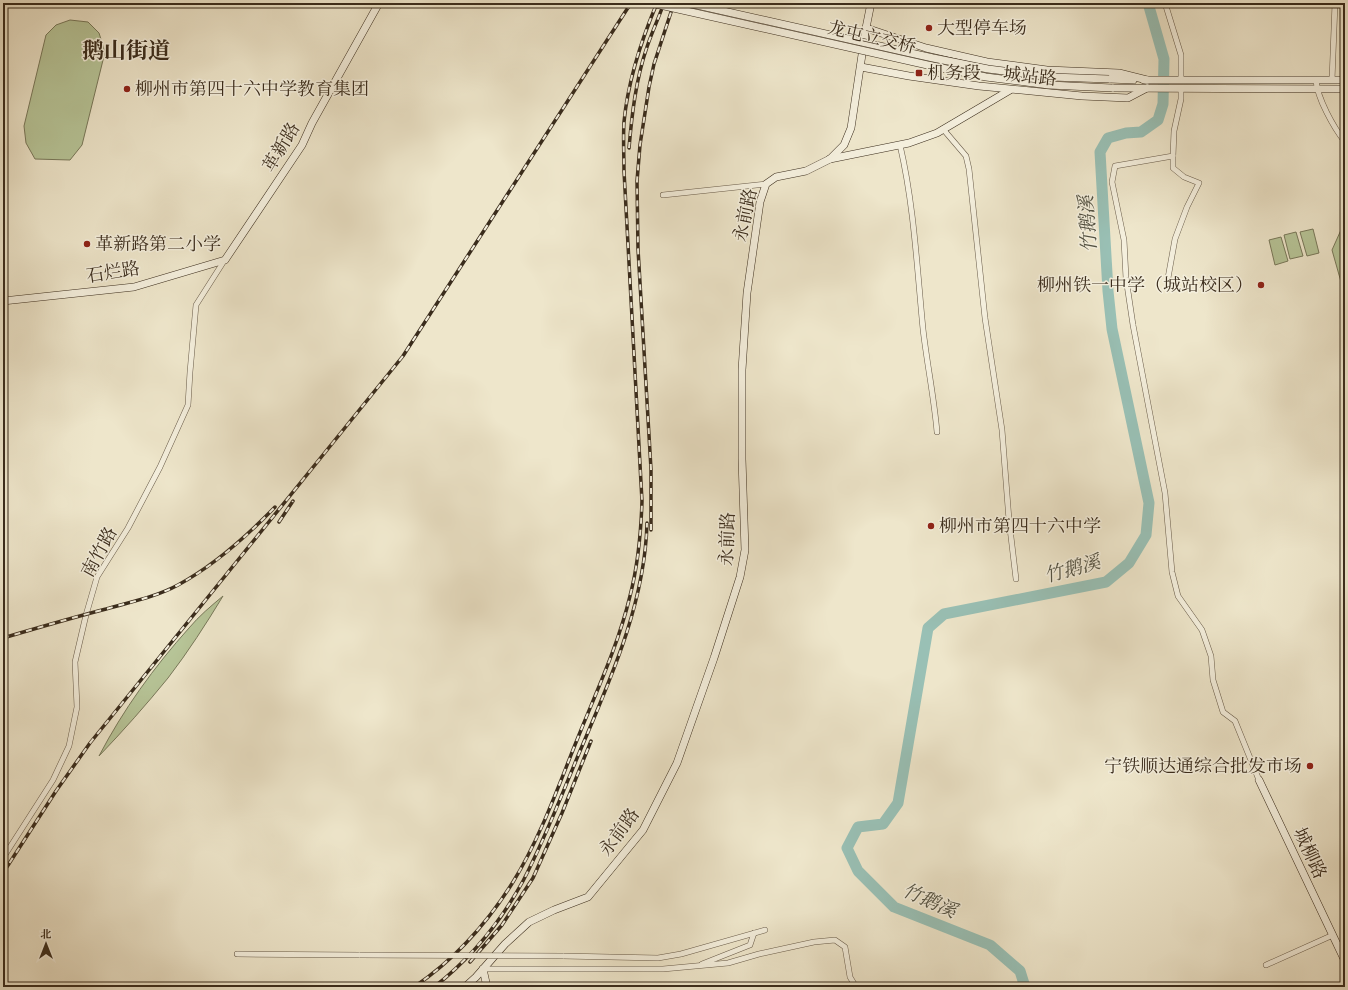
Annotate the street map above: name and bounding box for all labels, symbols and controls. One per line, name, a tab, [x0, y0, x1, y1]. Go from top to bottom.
street label: 龙屯立交桥	[826, 15, 919, 58]
place label: 大型停车场	[937, 16, 1027, 39]
marker: 大型停车场	[924, 23, 934, 33]
district label: 鹅山街道	[82, 36, 170, 65]
place label: 机务段	[927, 61, 981, 84]
street label: 城站路	[1002, 61, 1058, 90]
marker: 机务段	[914, 68, 924, 78]
place label: 柳州市第四十六中学教育集团	[135, 77, 369, 100]
marker: 柳州市第四十六中学教育集团	[122, 84, 132, 94]
street label: 革新路	[257, 118, 304, 176]
street label: 永前路	[728, 186, 761, 244]
water label: 竹鹅溪	[1073, 193, 1102, 253]
place label: 革新路第二小学	[95, 232, 221, 255]
marker: 革新路第二小学	[82, 239, 92, 249]
street label: 石烂路	[84, 256, 141, 287]
place label: 柳州铁一中学（城站校区）	[1037, 273, 1253, 296]
marker: 柳州铁一中学（城站校区）	[1256, 280, 1266, 290]
street label: 永前路	[714, 512, 739, 566]
place label: 柳州市第四十六中学	[939, 514, 1101, 537]
marker: 柳州市第四十六中学	[926, 521, 936, 531]
street label: 南竹路	[75, 523, 122, 581]
water label: 竹鹅溪	[1041, 549, 1105, 588]
place label: 宁铁顺达通综合批发市场	[1104, 754, 1302, 777]
marker: 宁铁顺达通综合批发市场	[1305, 761, 1315, 771]
street label: 永前路	[593, 803, 644, 860]
street label: 城柳路	[1289, 823, 1332, 882]
water label: 竹鹅溪	[899, 877, 963, 924]
north arrow	[26, 924, 66, 964]
text: 北	[41, 927, 52, 941]

